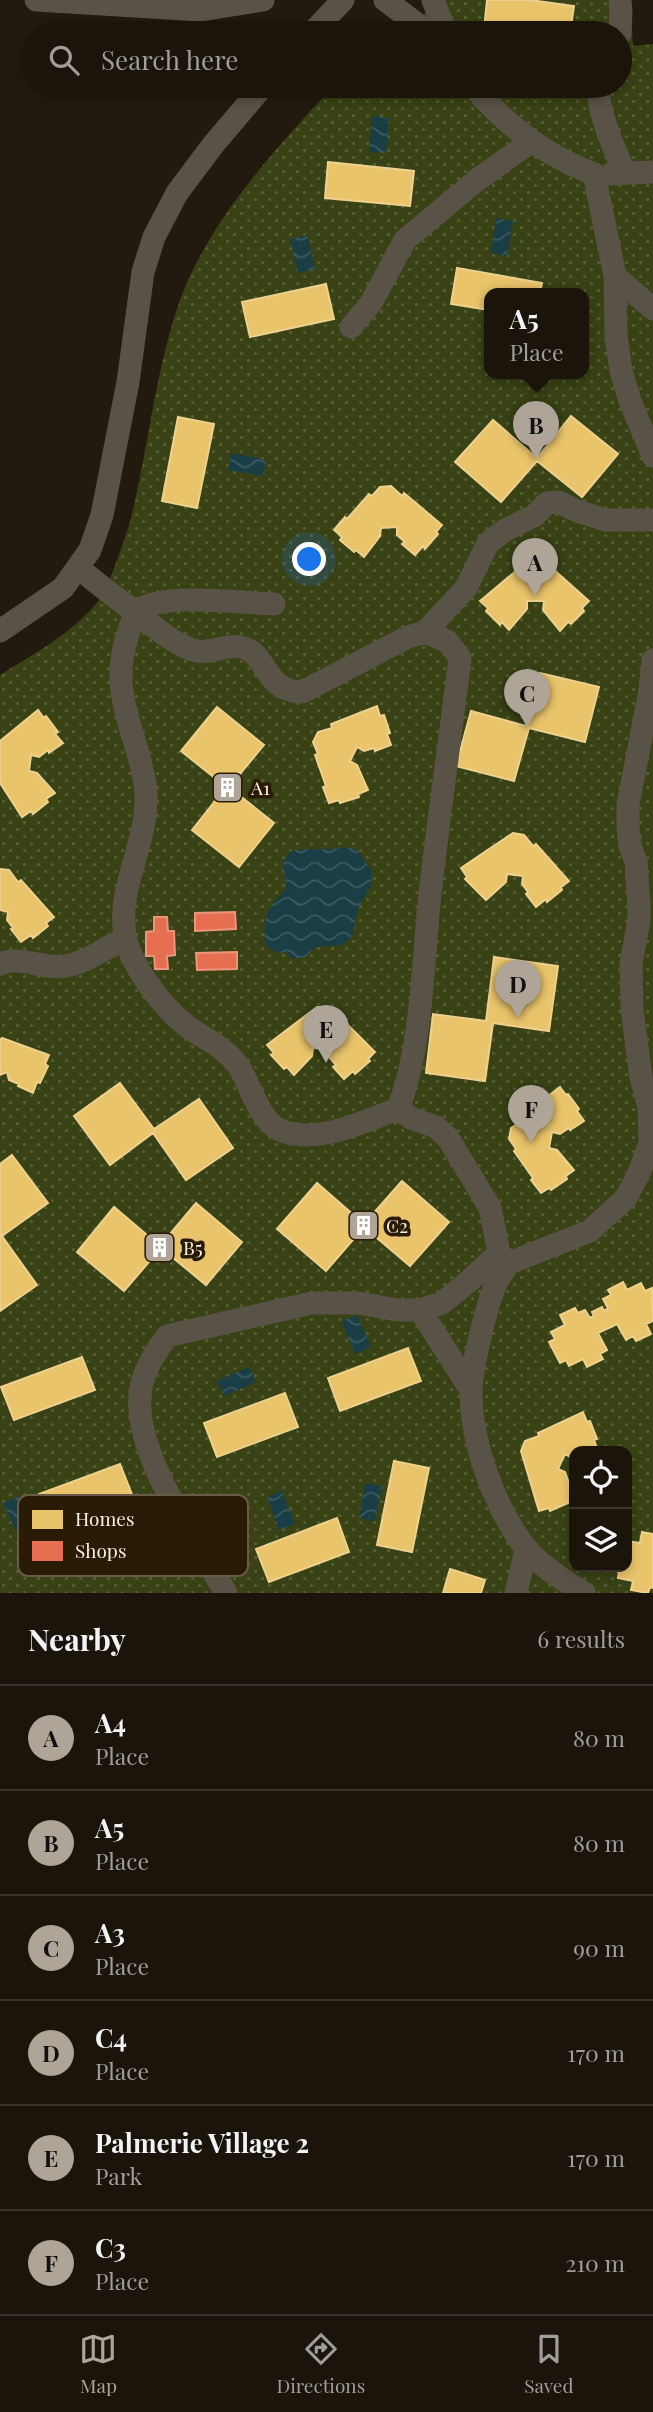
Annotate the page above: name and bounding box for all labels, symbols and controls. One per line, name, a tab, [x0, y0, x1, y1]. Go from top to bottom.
search box	[21, 21, 632, 98]
icon: search	[45, 41, 83, 79]
text: Search here	[101, 42, 238, 77]
popup	[484, 288, 589, 379]
text: A5	[509, 301, 539, 336]
text: Place	[509, 336, 564, 367]
pin: B	[513, 401, 559, 459]
pin: A	[512, 538, 558, 596]
your location	[292, 542, 326, 576]
pin: C	[504, 669, 550, 727]
building icon: A1	[211, 770, 245, 804]
place label: A1	[250, 774, 270, 800]
pin: D	[495, 960, 541, 1018]
pin: E	[303, 1005, 349, 1063]
pin: F	[508, 1085, 554, 1143]
building icon: C2	[346, 1208, 380, 1242]
place label: C2	[386, 1212, 408, 1238]
building icon: B5	[143, 1230, 177, 1264]
place label: B5	[183, 1234, 203, 1260]
map controls	[569, 1446, 632, 1572]
button: locate	[569, 1446, 632, 1509]
legend	[18, 1495, 248, 1576]
text: Homes	[75, 1505, 134, 1531]
button: layers	[569, 1509, 632, 1572]
text: Shops	[75, 1537, 126, 1563]
text: Nearby	[28, 1619, 126, 1659]
text: 6 results	[537, 1623, 625, 1654]
text: A4	[95, 1705, 126, 1740]
text: A	[43, 1722, 59, 1753]
text: 80 m	[573, 1722, 625, 1753]
text: Place	[95, 1740, 149, 1771]
text: A5	[95, 1810, 124, 1845]
text: B	[43, 1827, 59, 1858]
text: 80 m	[573, 1827, 625, 1858]
text: Place	[95, 1845, 149, 1876]
text: A3	[95, 1915, 125, 1950]
text: C	[43, 1932, 59, 1963]
text: 90 m	[573, 1932, 625, 1963]
text: Place	[95, 1950, 149, 1981]
text: C4	[95, 2020, 127, 2055]
text: D	[42, 2037, 60, 2068]
text: 170 m	[567, 2037, 625, 2068]
text: Place	[95, 2055, 149, 2086]
text: Palmerie Village 2	[95, 2125, 309, 2160]
text: E	[44, 2142, 58, 2173]
text: 170 m	[567, 2142, 625, 2173]
text: Park	[95, 2160, 142, 2191]
text: C3	[95, 2230, 126, 2265]
text: F	[44, 2247, 58, 2278]
text: 210 m	[566, 2247, 625, 2278]
text: Place	[95, 2265, 149, 2296]
tab: Map	[79, 2330, 117, 2398]
tab: Directions	[276, 2330, 365, 2398]
tab: Saved	[524, 2330, 574, 2398]

